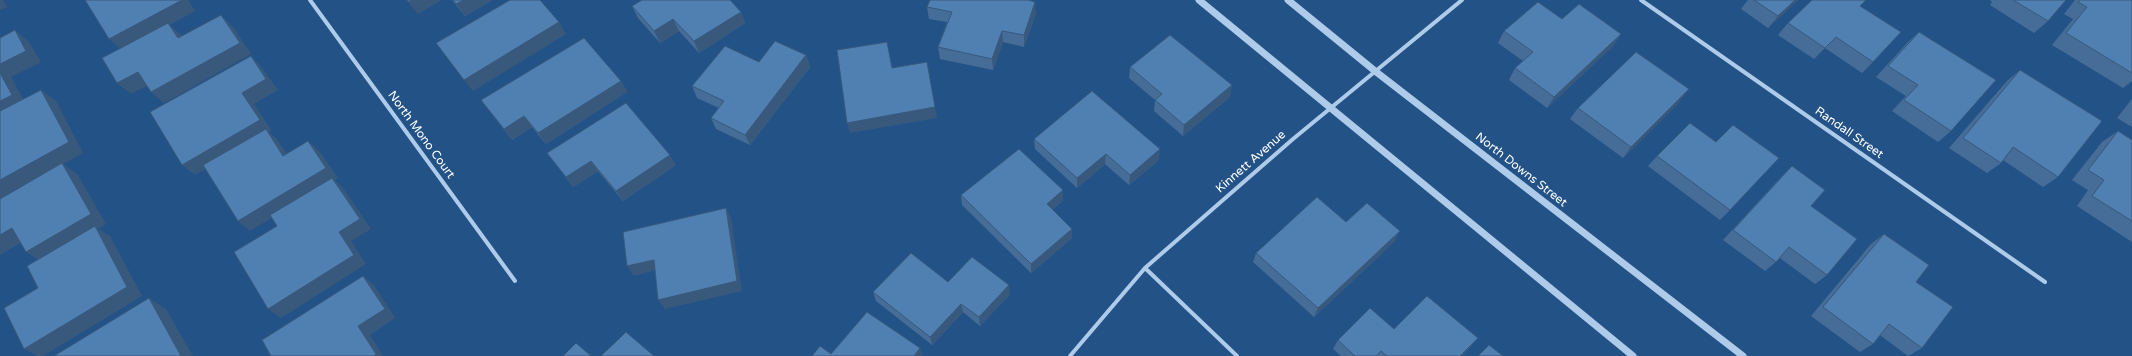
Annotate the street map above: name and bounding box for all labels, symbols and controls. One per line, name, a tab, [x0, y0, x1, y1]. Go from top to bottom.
street label: North Mono Court	[384, 88, 458, 182]
street label: Randall Street	[1812, 104, 1886, 162]
street label: Kinnett Avenue	[1213, 128, 1289, 196]
street label: North Downs Street	[1472, 130, 1570, 210]

